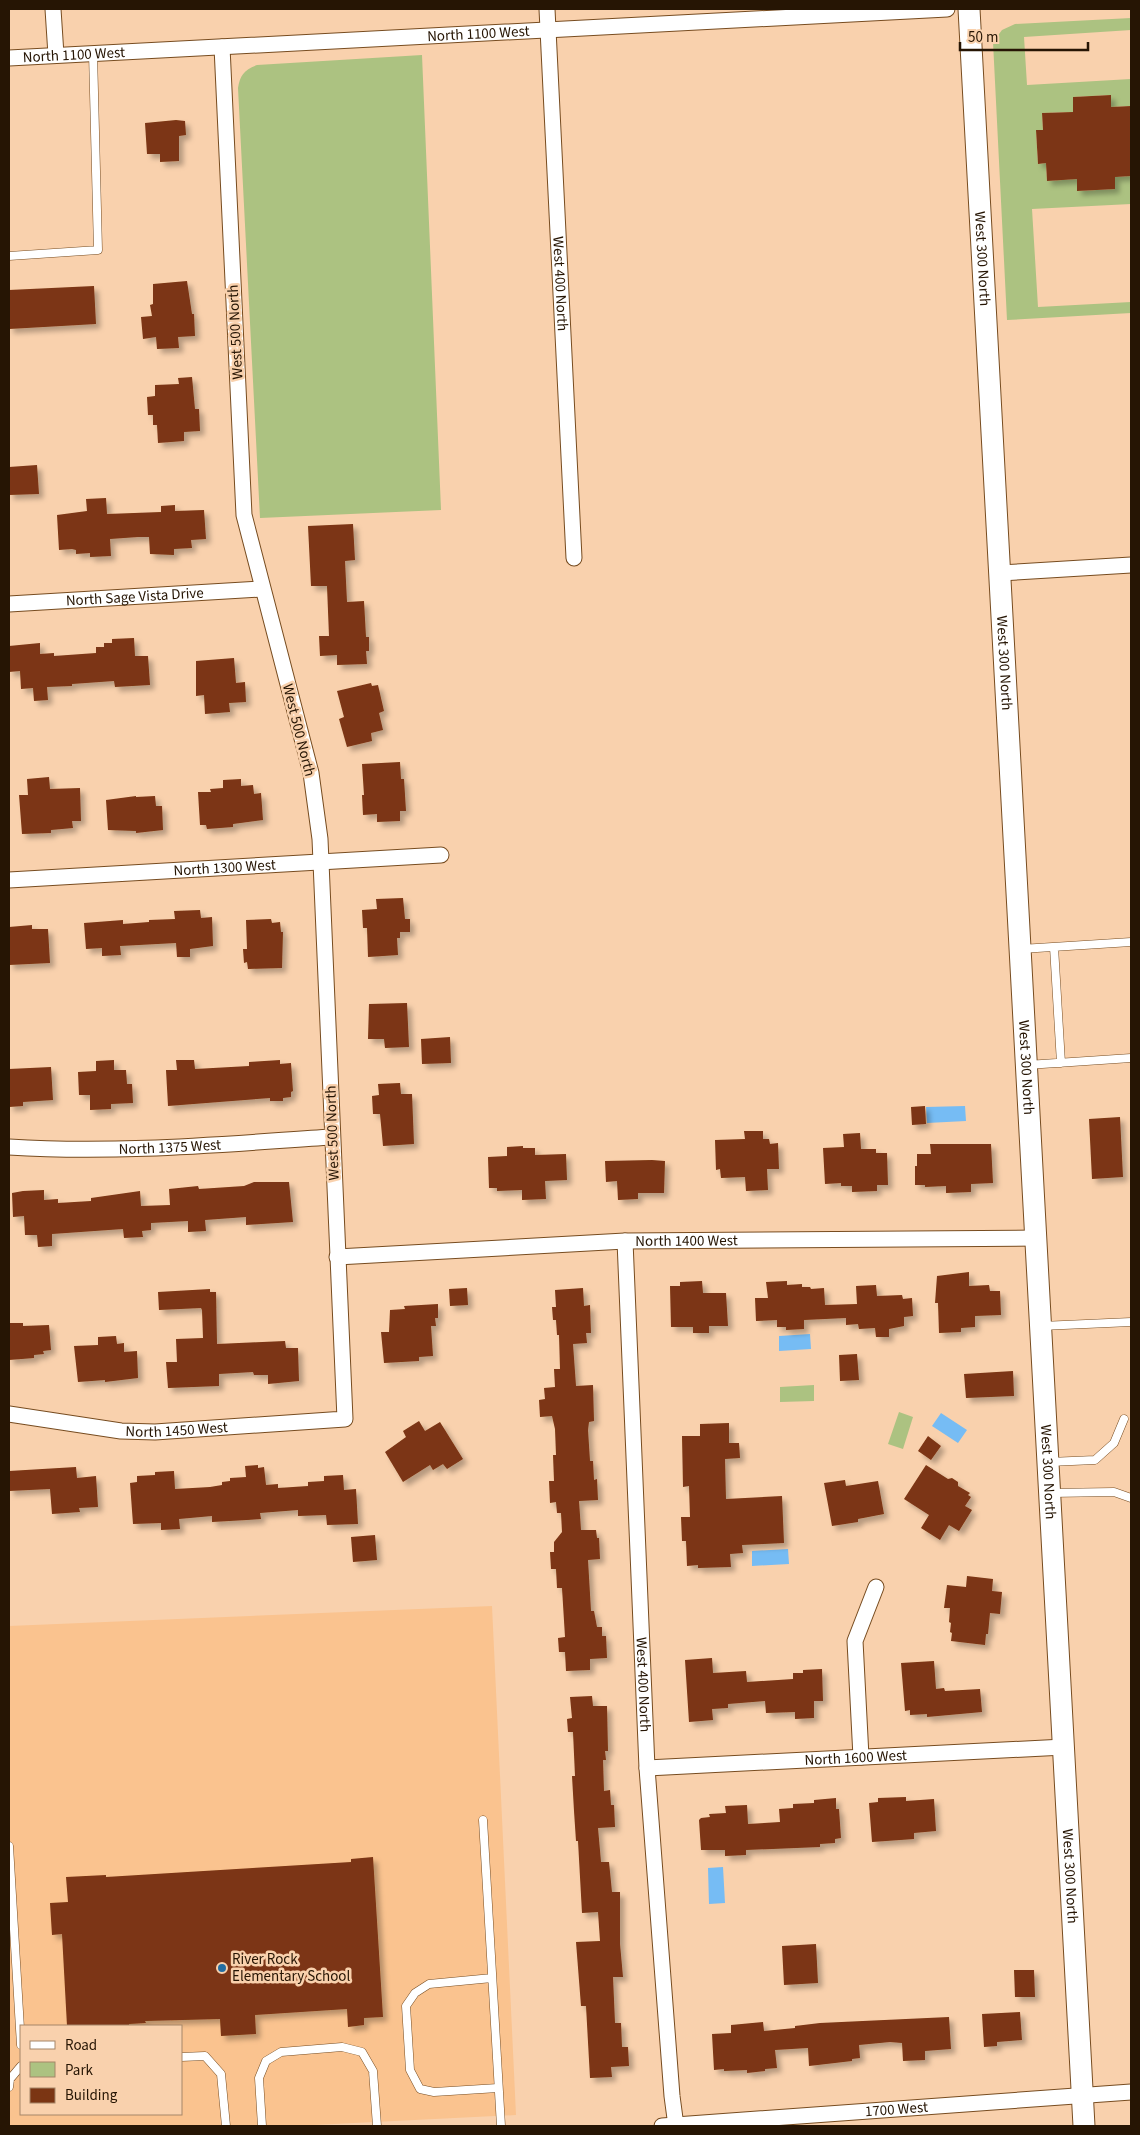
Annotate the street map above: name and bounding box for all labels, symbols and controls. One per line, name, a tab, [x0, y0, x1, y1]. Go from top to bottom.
scale bar	[960, 20, 1088, 52]
street label: North 1100 West	[427, 21, 530, 47]
text: 50 m	[968, 27, 998, 48]
street label: North 1100 West	[22, 42, 126, 68]
street label: West 300 North	[969, 211, 995, 307]
street label: West 400 North	[547, 236, 573, 332]
street label: West 500 North	[223, 284, 248, 380]
street label: North Sage Vista Drive	[65, 582, 204, 612]
street label: West 300 North	[991, 615, 1017, 711]
street label: West 500 North	[277, 682, 320, 779]
street label: North 1300 West	[173, 855, 276, 881]
street label: West 300 North	[1013, 1019, 1039, 1116]
street label: West 500 North	[320, 1085, 345, 1181]
street label: North 1375 West	[118, 1134, 222, 1160]
street label: North 1400 West	[635, 1230, 738, 1252]
street label: North 1450 West	[125, 1417, 229, 1443]
street label: West 300 North	[1035, 1424, 1061, 1520]
street label: West 400 North	[631, 1637, 655, 1733]
street label: North 1600 West	[804, 1745, 908, 1771]
street label: West 300 North	[1057, 1828, 1083, 1924]
place label: River Rock Elementary School	[232, 1949, 350, 1987]
marker: River Rock Elementary School	[216, 1962, 228, 1974]
legend	[20, 2025, 182, 2115]
text: Road	[65, 2035, 97, 2056]
text: Park	[65, 2060, 94, 2081]
text: Building	[65, 2085, 118, 2106]
street label: 1700 West	[864, 2097, 929, 2122]

